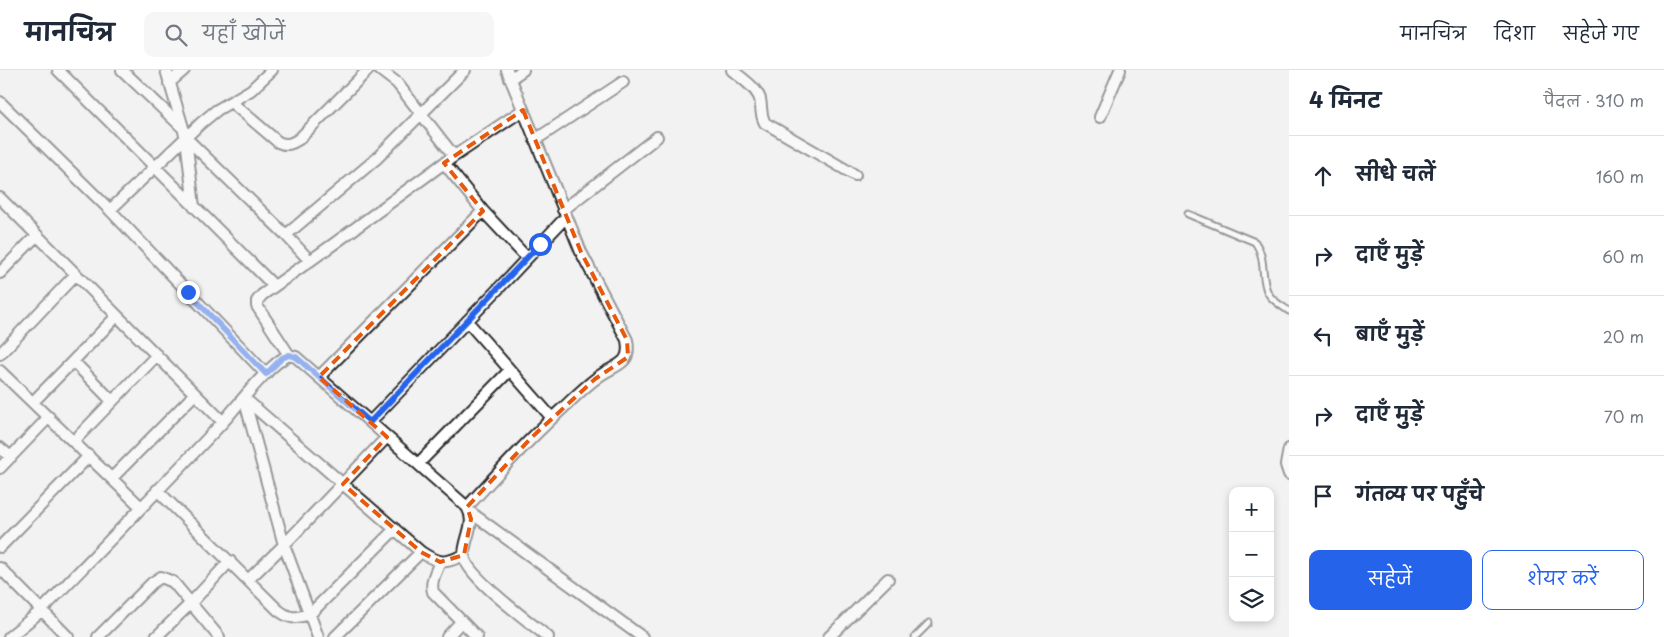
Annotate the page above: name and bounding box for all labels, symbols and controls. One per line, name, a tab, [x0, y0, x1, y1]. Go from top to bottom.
search box	[144, 12, 494, 57]
text: मानचित्र	[25, 13, 114, 49]
text: यहाँ खोजें	[202, 18, 285, 46]
text: मानचित्र	[1400, 19, 1466, 46]
text: दिशा	[1494, 19, 1535, 46]
text: सहेजे गए	[1563, 19, 1639, 46]
icon: search	[162, 21, 190, 49]
text: 4 मिनट	[1309, 83, 1381, 115]
text: पैदल · 310 m	[1544, 88, 1644, 112]
text: सीधे चलें	[1356, 159, 1435, 187]
icon: ahead	[1309, 162, 1337, 190]
text: 160 m	[1596, 164, 1644, 188]
route start	[529, 233, 552, 256]
text: दाएँ मुड़ें	[1356, 239, 1423, 267]
icon: right	[1309, 242, 1337, 270]
text: 60 m	[1602, 244, 1644, 268]
route end	[177, 281, 200, 304]
text: बाएँ मुड़ें	[1356, 319, 1424, 347]
icon: left	[1309, 322, 1337, 350]
text: 20 m	[1603, 324, 1644, 348]
text: दाएँ मुड़ें	[1356, 399, 1423, 427]
icon: right	[1309, 402, 1337, 430]
text: 70 m	[1604, 404, 1644, 428]
text: गंतव्य पर पहुँचे	[1356, 479, 1484, 507]
icon: arrive	[1309, 482, 1337, 510]
map controls	[1229, 487, 1274, 622]
button: +	[1229, 487, 1274, 532]
button: −	[1229, 532, 1274, 577]
button: सहेजें	[1309, 550, 1472, 610]
button: शेयर करें	[1482, 550, 1644, 610]
button: layers	[1229, 577, 1274, 622]

